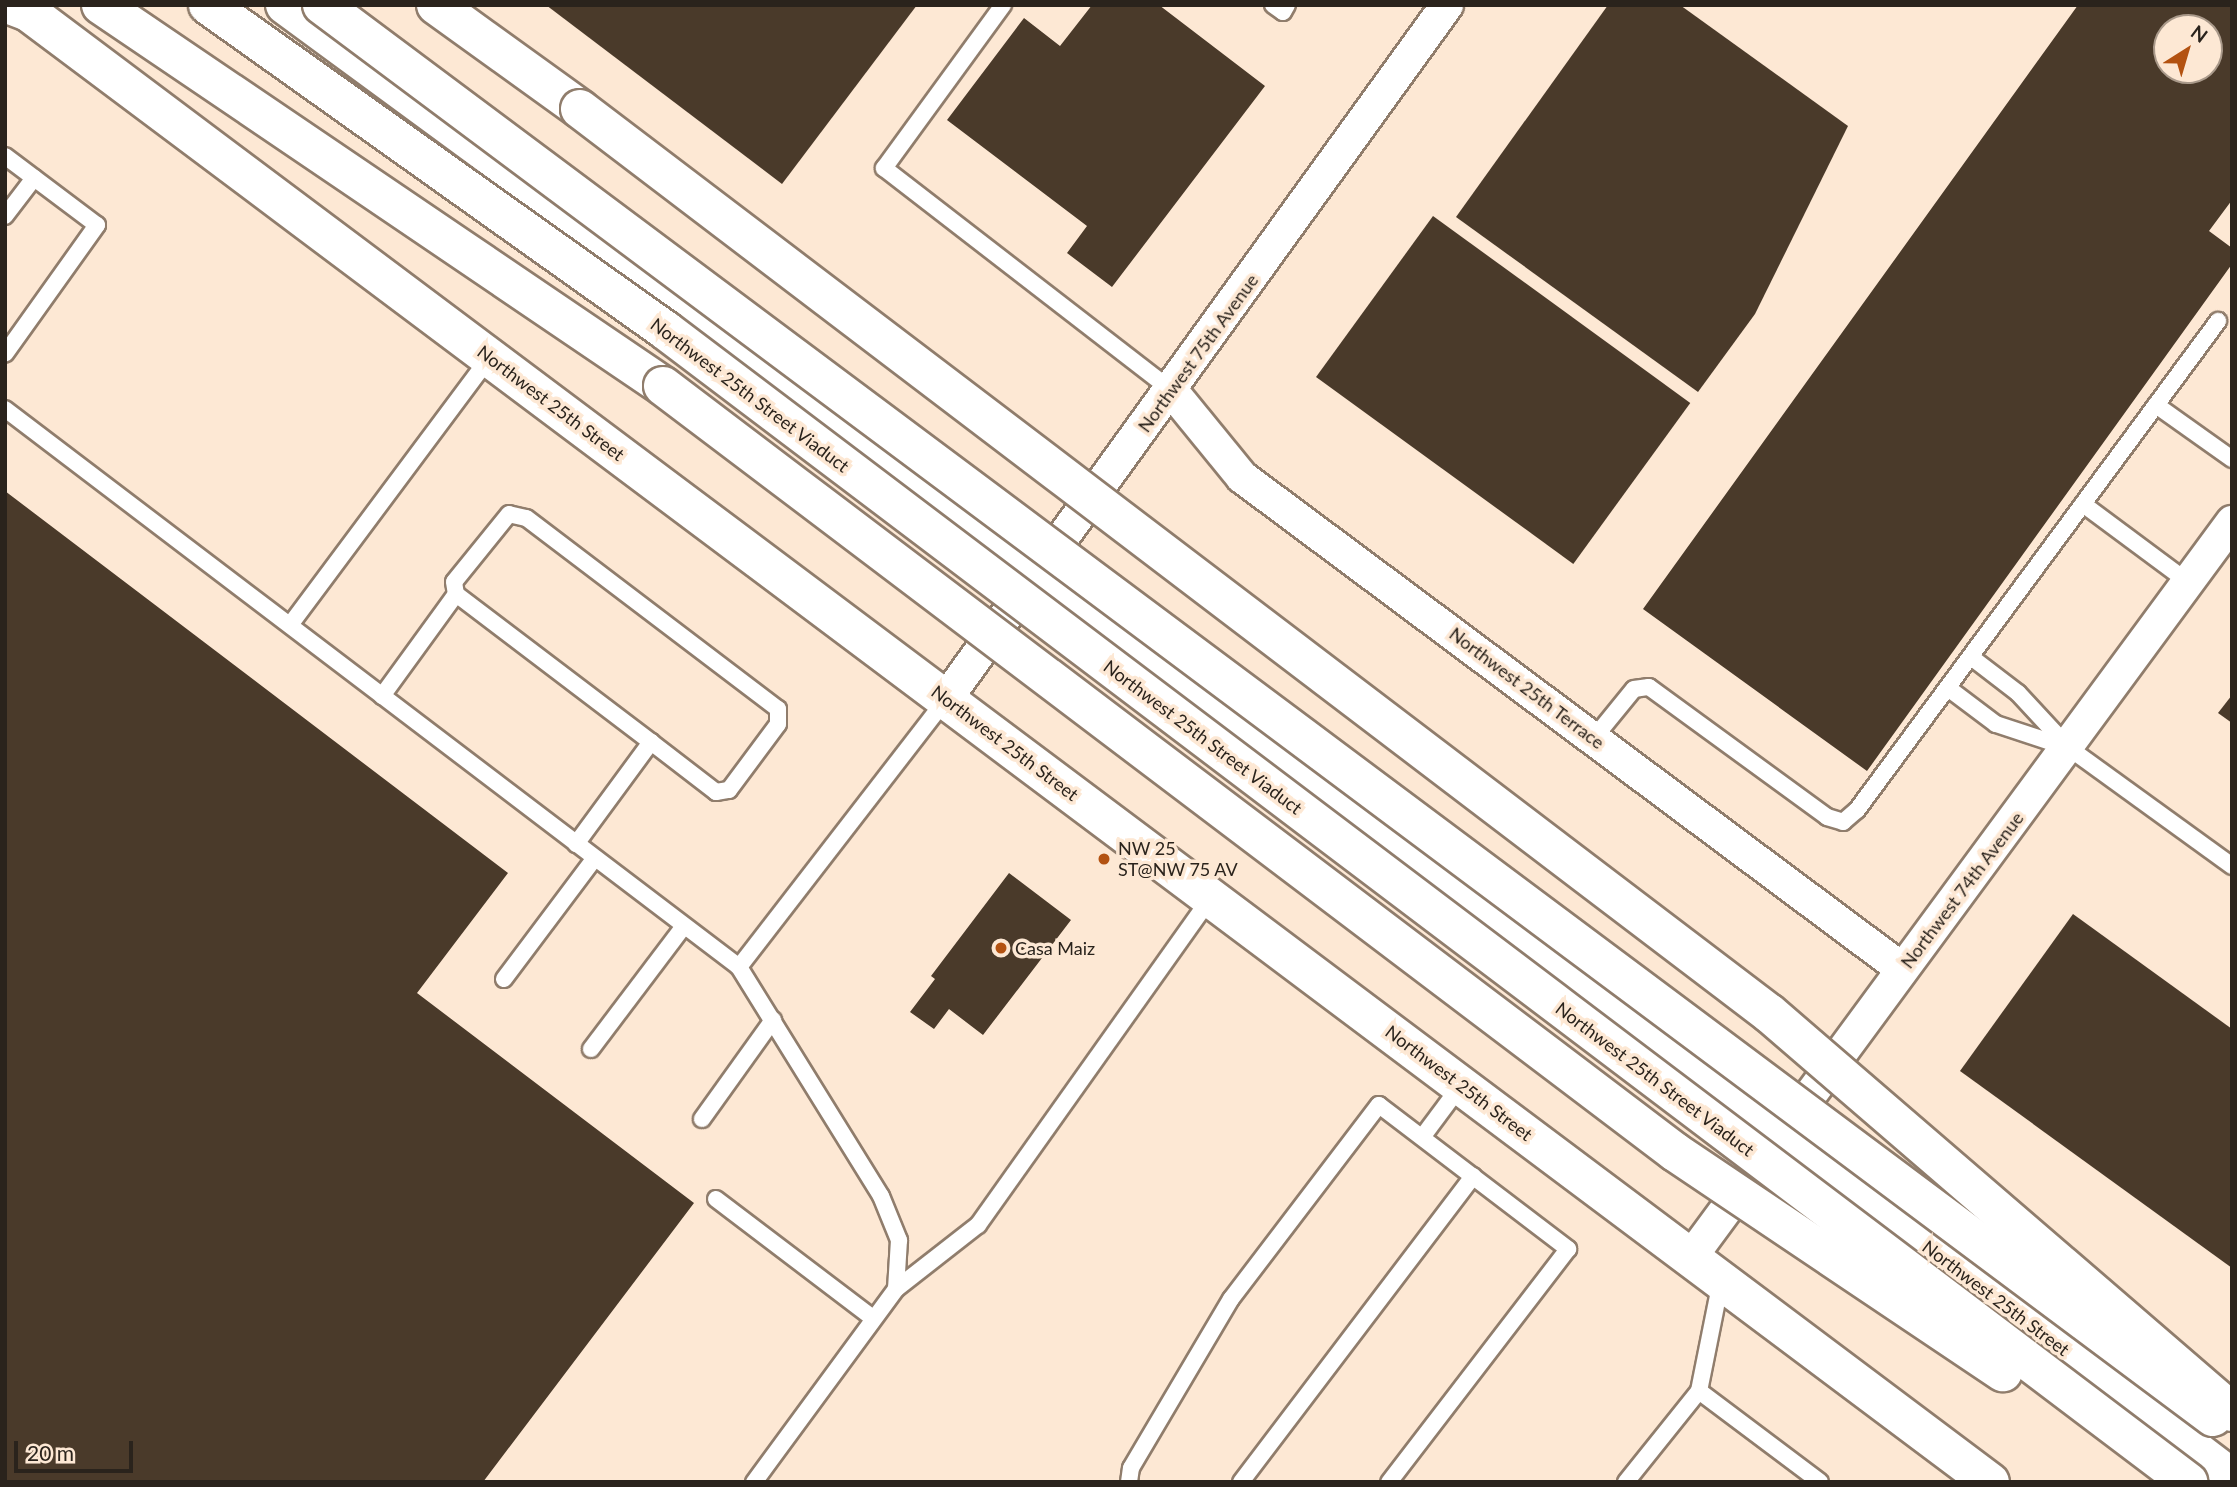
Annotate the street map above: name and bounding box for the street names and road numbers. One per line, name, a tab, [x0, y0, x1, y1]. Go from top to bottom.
street label: Northwest 75th Avenue	[1133, 270, 1263, 436]
street label: Northwest 25th Street Viaduct	[646, 313, 854, 477]
street label: Northwest 25th Street	[473, 341, 629, 465]
street label: Northwest 25th Terrace	[1445, 623, 1609, 753]
street label: Northwest 25th Street Viaduct	[1099, 655, 1307, 819]
street label: Northwest 25th Street	[927, 681, 1083, 805]
street label: Northwest 74th Avenue	[1896, 807, 2028, 973]
street label: Northwest 25th Street Viaduct	[1551, 997, 1759, 1161]
street label: Northwest 25th Street	[1381, 1021, 1537, 1145]
street label: Northwest 25th Street	[1918, 1236, 2074, 1360]

